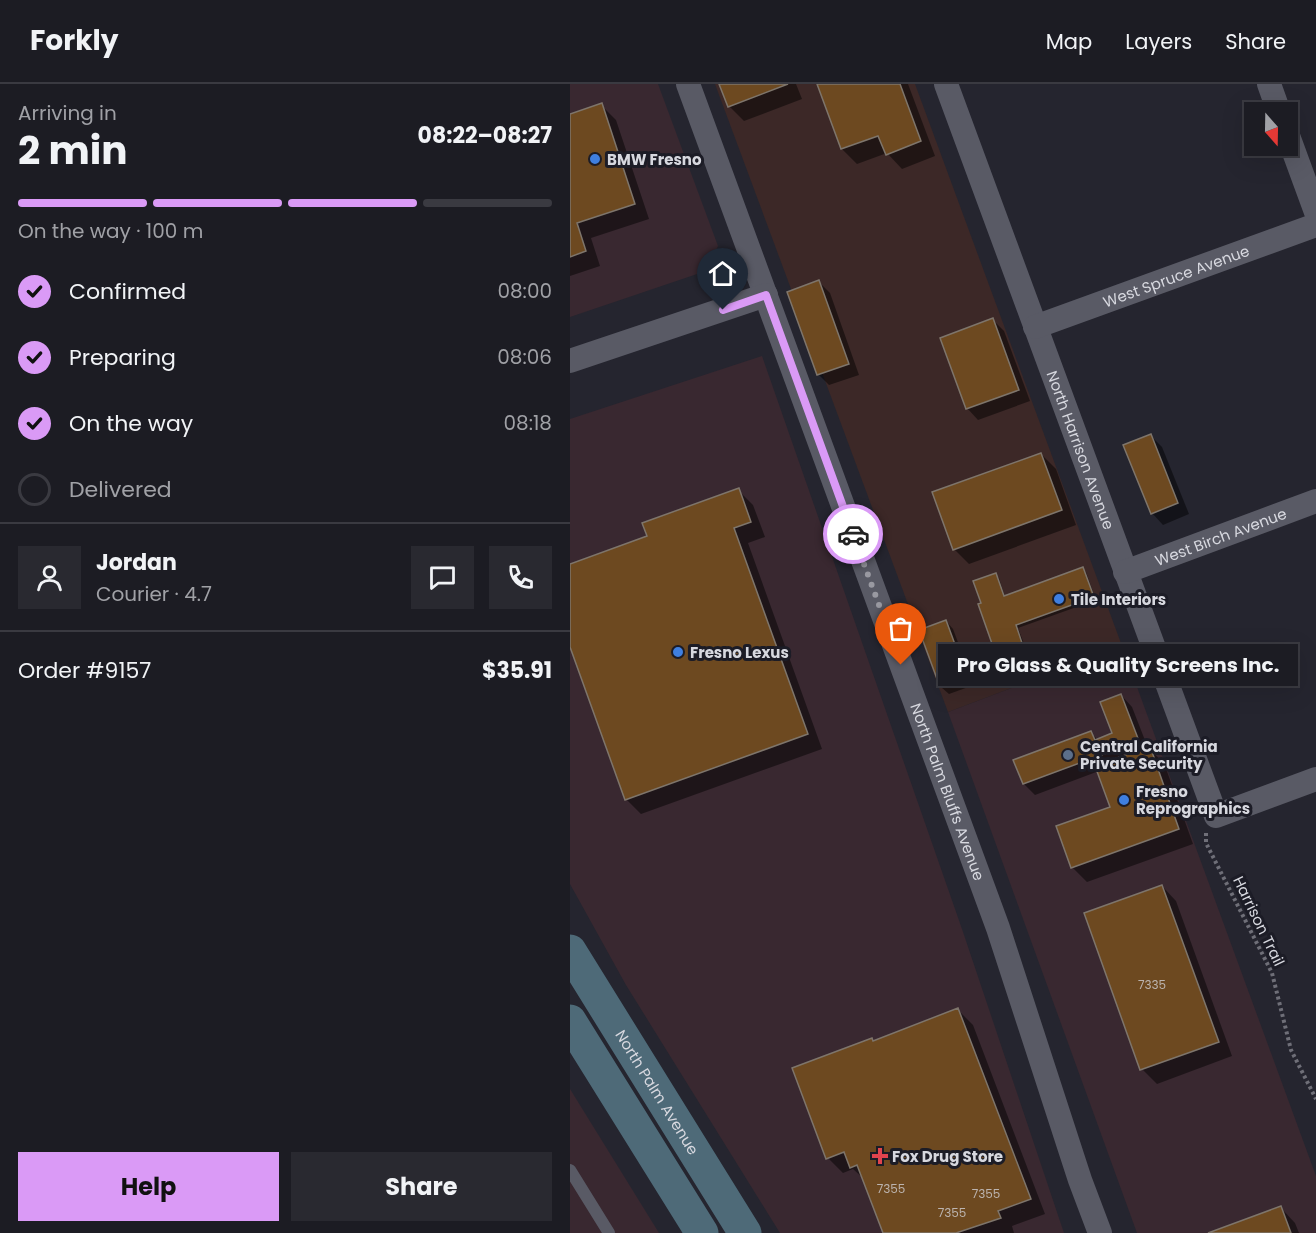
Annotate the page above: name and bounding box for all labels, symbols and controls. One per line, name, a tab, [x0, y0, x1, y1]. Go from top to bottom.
text: Forkly	[30, 21, 118, 60]
text: Map	[1046, 27, 1092, 56]
text: Layers	[1125, 27, 1192, 56]
text: Share	[1225, 27, 1286, 56]
text: Arriving in	[18, 99, 117, 127]
north arrow	[1244, 102, 1298, 156]
map controls	[1244, 102, 1298, 156]
text: 08:22–08:27	[418, 120, 552, 151]
text: 2 min	[18, 123, 128, 178]
place label: BMW Fresno	[607, 149, 702, 170]
marker: BMW Fresno	[588, 152, 602, 166]
text: On the way · 100 m	[18, 217, 203, 245]
street label: West Spruce Avenue	[1100, 240, 1252, 312]
pin	[697, 248, 748, 310]
icon: home	[706, 257, 739, 290]
icon: check	[18, 275, 51, 308]
text: Confirmed	[69, 276, 186, 307]
text: 08:00	[497, 277, 552, 305]
icon: check	[18, 341, 51, 374]
text: Preparing	[69, 342, 176, 373]
text: 08:06	[497, 343, 552, 371]
street label: North Harrison Avenue	[1042, 368, 1120, 532]
icon: check	[18, 407, 51, 440]
text: On the way	[69, 408, 193, 439]
text: 08:18	[504, 409, 552, 437]
text: Delivered	[69, 474, 172, 505]
street label: West Birch Avenue	[1152, 502, 1289, 571]
courier	[823, 504, 883, 564]
icon: car	[837, 518, 870, 551]
button: person	[18, 546, 81, 609]
button: chat	[411, 546, 474, 609]
button: phone	[489, 546, 552, 609]
text: Jordan	[96, 547, 177, 578]
text: Courier · 4.7	[96, 580, 212, 608]
place label: Tile Interiors	[1071, 589, 1166, 610]
marker: Tile Interiors	[1052, 592, 1066, 606]
pin	[875, 603, 926, 665]
icon: bag	[884, 612, 917, 645]
place label: Fresno Lexus	[690, 642, 789, 663]
callout: Pro Glass & Quality Screens Inc.	[937, 644, 1297, 686]
marker: Fresno Lexus	[671, 645, 685, 659]
text: Pro Glass & Quality Screens Inc.	[957, 651, 1279, 679]
text: Order #9157	[18, 655, 151, 686]
text: $35.91	[482, 655, 552, 686]
street label: North Palm Bluffs Avenue	[906, 700, 990, 883]
place label: Central California Private Security	[1080, 736, 1218, 774]
marker: Central California Private Security	[1061, 748, 1075, 762]
place label: Fresno Reprographics	[1136, 781, 1250, 819]
marker: Fresno Reprographics	[1117, 793, 1131, 807]
street label: Harrison Trail	[1228, 873, 1290, 969]
house number: 7335	[1138, 976, 1166, 993]
street label: North Palm Avenue	[611, 1026, 704, 1158]
place label: Fox Drug Store	[892, 1146, 1003, 1167]
marker: Fox Drug Store	[873, 1149, 887, 1163]
button: Help	[18, 1152, 279, 1221]
button: Share	[291, 1152, 552, 1221]
house number: 7355	[877, 1180, 905, 1197]
house number: 7355	[972, 1185, 1000, 1202]
house number: 7355	[938, 1204, 966, 1221]

